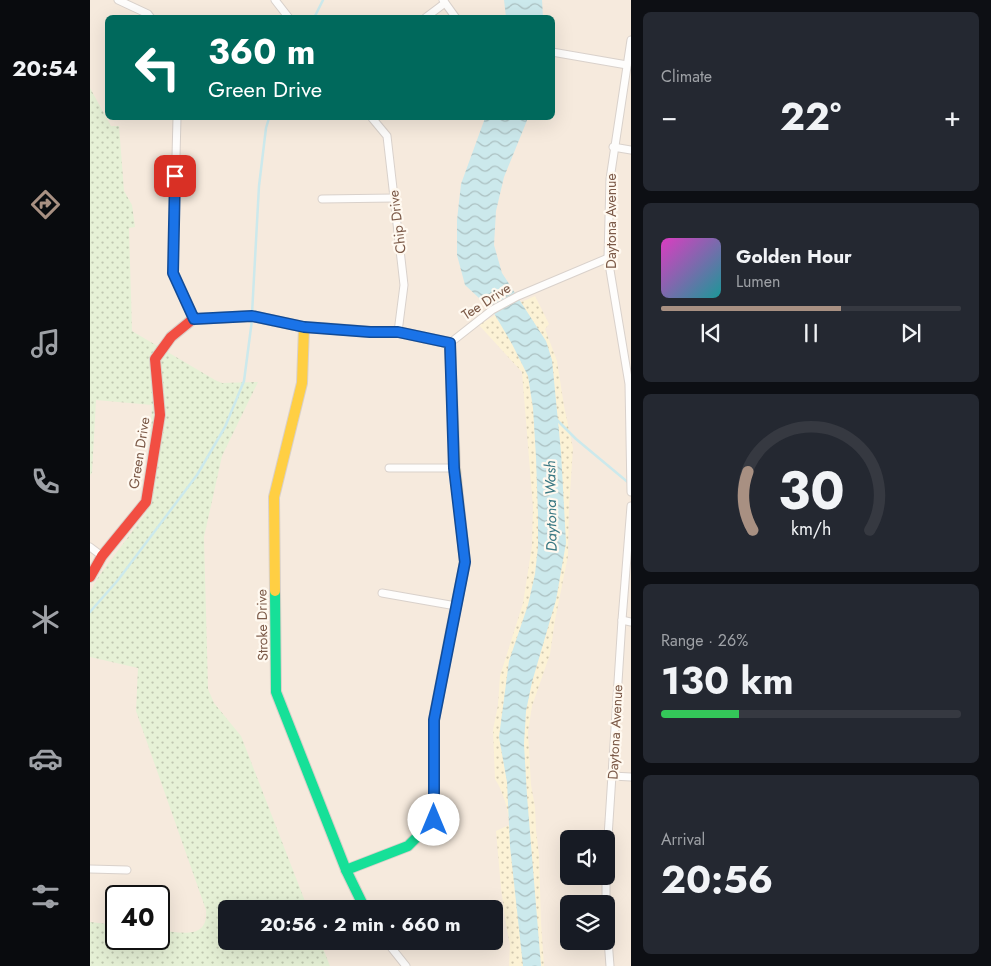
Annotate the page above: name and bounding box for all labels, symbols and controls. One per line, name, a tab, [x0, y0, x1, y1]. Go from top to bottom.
text: 360 m	[208, 27, 316, 77]
icon: left	[125, 35, 190, 100]
text: 20:54	[12, 52, 78, 84]
text: Climate	[661, 65, 712, 88]
text: Green Drive	[208, 73, 322, 105]
text: 22°	[780, 89, 841, 144]
text: −	[661, 96, 678, 137]
text: +	[944, 96, 961, 137]
pin	[154, 155, 196, 197]
icon: arrive	[161, 162, 189, 190]
street label: Daytona Avenue	[601, 173, 621, 269]
icon: directions	[28, 187, 63, 222]
street label: Chip Drive	[383, 189, 411, 255]
text: Golden Hour	[736, 243, 852, 270]
text: Lumen	[736, 270, 780, 293]
street label: Tee Drive	[458, 278, 514, 324]
icon: previous	[697, 319, 725, 347]
icon: pause	[797, 319, 825, 347]
icon: next	[897, 319, 925, 347]
icon: music	[28, 326, 63, 361]
street label: Green Drive	[123, 416, 155, 490]
text: 30	[778, 453, 844, 529]
water label: Daytona Wash	[539, 460, 563, 552]
icon: phone	[28, 464, 63, 499]
text: km/h	[791, 516, 831, 542]
street label: Stroke Drive	[251, 589, 273, 661]
icon: climate	[28, 602, 63, 637]
text: Range · 26%	[661, 629, 748, 652]
text: 130 km	[661, 653, 794, 708]
street label: Daytona Avenue	[603, 684, 627, 780]
icon: car	[28, 741, 63, 776]
position arrow	[407, 793, 459, 845]
text: Arrival	[661, 828, 705, 851]
map controls	[560, 830, 615, 950]
button: sound	[560, 830, 615, 885]
text: 20:56	[661, 852, 773, 907]
icon: filters	[28, 879, 63, 914]
speed limit sign: 40	[105, 885, 170, 950]
button: layers	[560, 895, 615, 950]
text: 20:56 · 2 min · 660 m	[260, 911, 461, 938]

